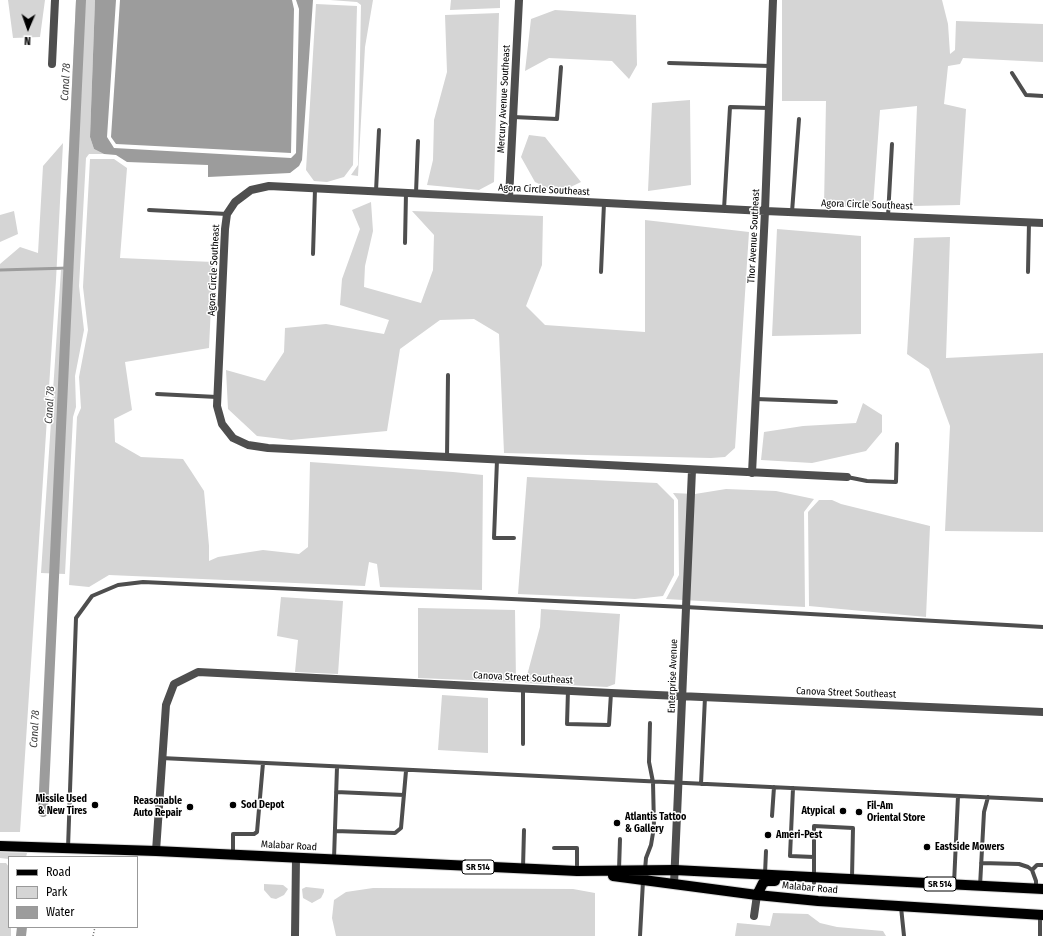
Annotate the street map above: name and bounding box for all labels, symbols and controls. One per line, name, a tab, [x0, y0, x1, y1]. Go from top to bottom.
north arrow	[8, 8, 48, 48]
text: N	[24, 34, 31, 47]
street label: Mercury Avenue Southeast	[495, 44, 513, 154]
water label: Canal 78	[58, 63, 74, 101]
street label: Agora Circle Southeast	[498, 182, 590, 198]
street label: Thor Avenue Southeast	[746, 188, 762, 284]
street label: Agora Circle Southeast	[821, 197, 913, 213]
street label: Agora Circle Southeast	[206, 224, 222, 316]
water label: Canal 78	[42, 386, 58, 424]
street label: Enterprise Avenue	[666, 639, 680, 713]
street label: Canova Street Southeast	[473, 669, 573, 687]
street label: Canova Street Southeast	[796, 685, 896, 701]
water label: Canal 78	[27, 710, 43, 748]
place label: Missile Used & New Tires	[35, 793, 87, 816]
place label: Reasonable Auto Repair	[134, 795, 182, 818]
place label: Sod Depot	[241, 799, 284, 811]
marker: Missile Used & New Tires	[90, 800, 100, 810]
marker: Sod Depot	[228, 800, 238, 810]
place label: Fil-Am Oriental Store	[867, 800, 925, 824]
marker: Reasonable Auto Repair	[185, 802, 195, 812]
place label: Atypical	[801, 805, 835, 817]
marker: Atypical	[838, 806, 848, 816]
marker: Fil-Am Oriental Store	[854, 807, 864, 817]
place label: Atlantis Tattoo & Gallery	[625, 811, 686, 834]
marker: Atlantis Tattoo & Gallery	[612, 818, 622, 828]
place label: Ameri-Pest	[776, 829, 822, 841]
marker: Ameri-Pest	[763, 830, 773, 840]
street label: Malabar Road	[261, 839, 317, 853]
place label: Eastside Mowers	[935, 841, 1004, 853]
marker: Eastside Mowers	[922, 842, 932, 852]
legend	[8, 856, 138, 928]
road number: SR 514	[462, 860, 494, 874]
text: Road	[46, 865, 71, 879]
road number: SR 514	[924, 877, 956, 891]
street label: Malabar Road	[782, 880, 838, 896]
text: Park	[46, 885, 67, 899]
text: Water	[46, 905, 74, 919]

